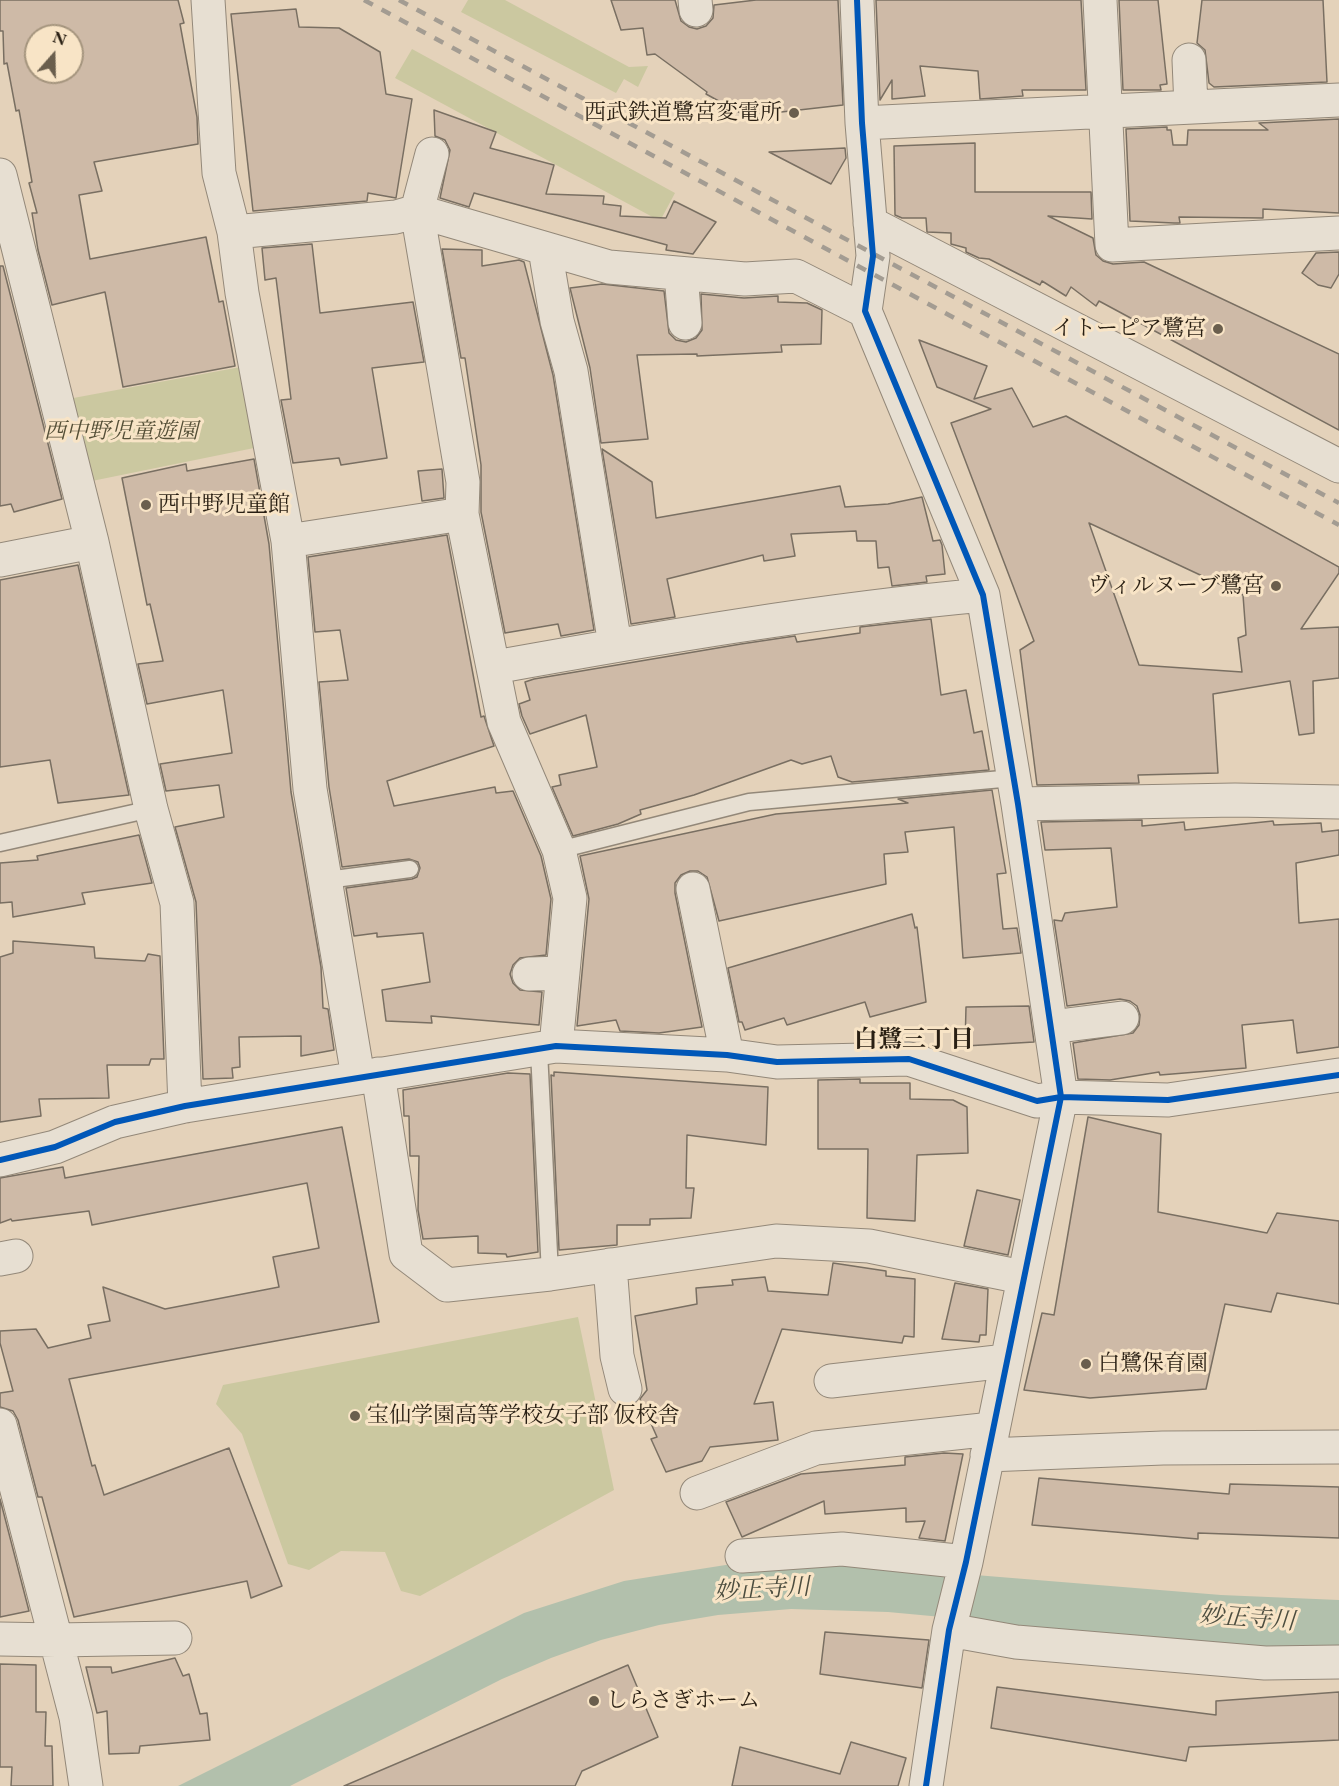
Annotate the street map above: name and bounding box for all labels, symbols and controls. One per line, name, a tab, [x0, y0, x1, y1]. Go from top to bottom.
north arrow	[24, 24, 84, 84]
text: N	[50, 26, 69, 51]
place label: 西武鉄道鷺宮変電所	[584, 100, 782, 126]
marker: 西武鉄道鷺宮変電所	[787, 106, 801, 120]
place label: イトーピア鷺宮	[1052, 316, 1206, 342]
marker: イトーピア鷺宮	[1211, 322, 1225, 336]
park label: 西中野児童遊園	[44, 419, 198, 445]
place label: 西中野児童館	[158, 492, 290, 518]
marker: 西中野児童館	[139, 498, 153, 512]
place label: ヴィルヌーブ鷺宮	[1088, 573, 1264, 599]
marker: ヴィルヌーブ鷺宮	[1269, 579, 1283, 593]
district label: 白鷺三丁目	[854, 1026, 974, 1054]
place label: 白鷺保育園	[1098, 1351, 1208, 1377]
marker: 白鷺保育園	[1079, 1357, 1093, 1371]
place label: 宝仙学園高等学校女子部 仮校舎	[367, 1403, 679, 1429]
marker: 宝仙学園高等学校女子部 仮校舎	[348, 1409, 362, 1423]
water label: 妙正寺川	[713, 1573, 811, 1607]
water label: 妙正寺川	[1198, 1601, 1296, 1637]
place label: しらさぎホーム	[606, 1688, 760, 1714]
marker: しらさぎホーム	[587, 1694, 601, 1708]

